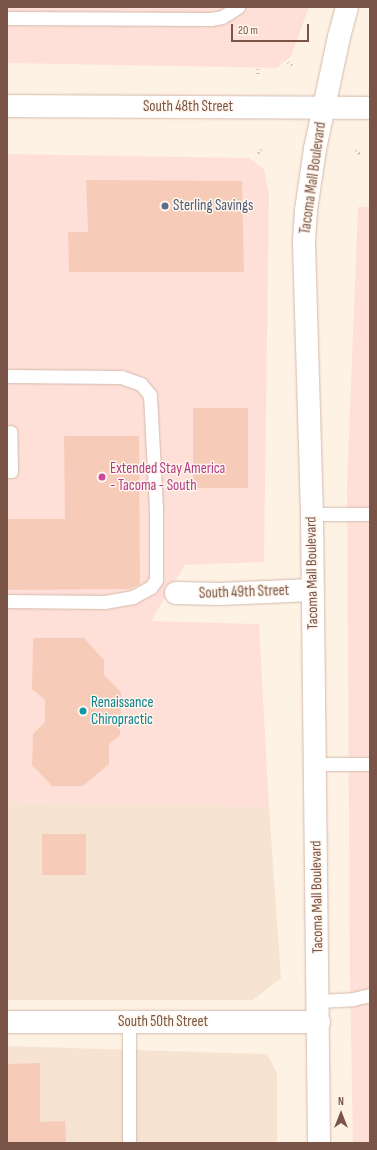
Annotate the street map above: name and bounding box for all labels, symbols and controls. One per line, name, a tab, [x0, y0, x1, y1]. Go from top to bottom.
scale bar	[233, 16, 311, 42]
text: 20 m	[238, 23, 258, 38]
street label: South 48th Street	[143, 98, 233, 116]
street label: Tacoma Mall Boulevard	[296, 121, 330, 235]
place label: Sterling Savings	[173, 197, 253, 215]
marker: Sterling Savings	[160, 201, 170, 211]
place label: Extended Stay America - Tacoma - South	[110, 459, 225, 494]
marker: Extended Stay America - Tacoma - South	[97, 472, 107, 482]
street label: Tacoma Mall Boulevard	[302, 516, 322, 630]
street label: South 49th Street	[199, 581, 289, 603]
place label: Renaissance Chiropractic	[91, 693, 153, 728]
marker: Renaissance Chiropractic	[78, 706, 88, 716]
street label: Tacoma Mall Boulevard	[307, 840, 327, 954]
street label: South 50th Street	[118, 1013, 208, 1031]
north arrow	[321, 1094, 361, 1134]
text: N	[338, 1095, 344, 1108]

